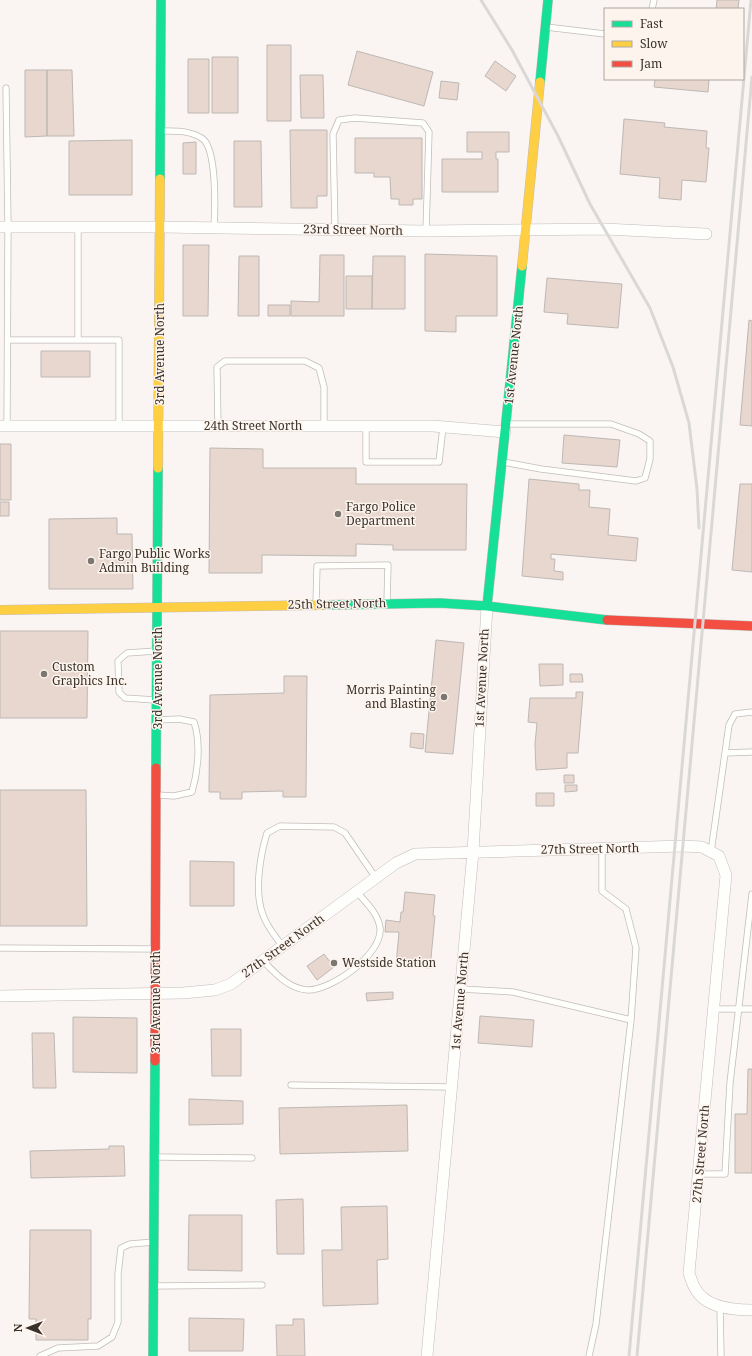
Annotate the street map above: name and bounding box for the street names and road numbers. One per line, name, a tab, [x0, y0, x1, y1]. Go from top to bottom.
street label: 23rd Street North	[303, 220, 403, 239]
street label: 3rd Avenue North	[151, 302, 168, 405]
street label: 1st Avenue North	[500, 304, 527, 405]
street label: 24th Street North	[204, 417, 303, 434]
street label: 25th Street North	[288, 594, 387, 613]
street label: 3rd Avenue North	[149, 626, 166, 729]
street label: 1st Avenue North	[470, 628, 493, 728]
street label: 27th Street North	[541, 839, 640, 858]
street label: 27th Street North	[238, 910, 328, 981]
street label: 3rd Avenue North	[147, 950, 164, 1053]
street label: 1st Avenue North	[447, 951, 472, 1051]
street label: 27th Street North	[688, 1104, 713, 1204]

